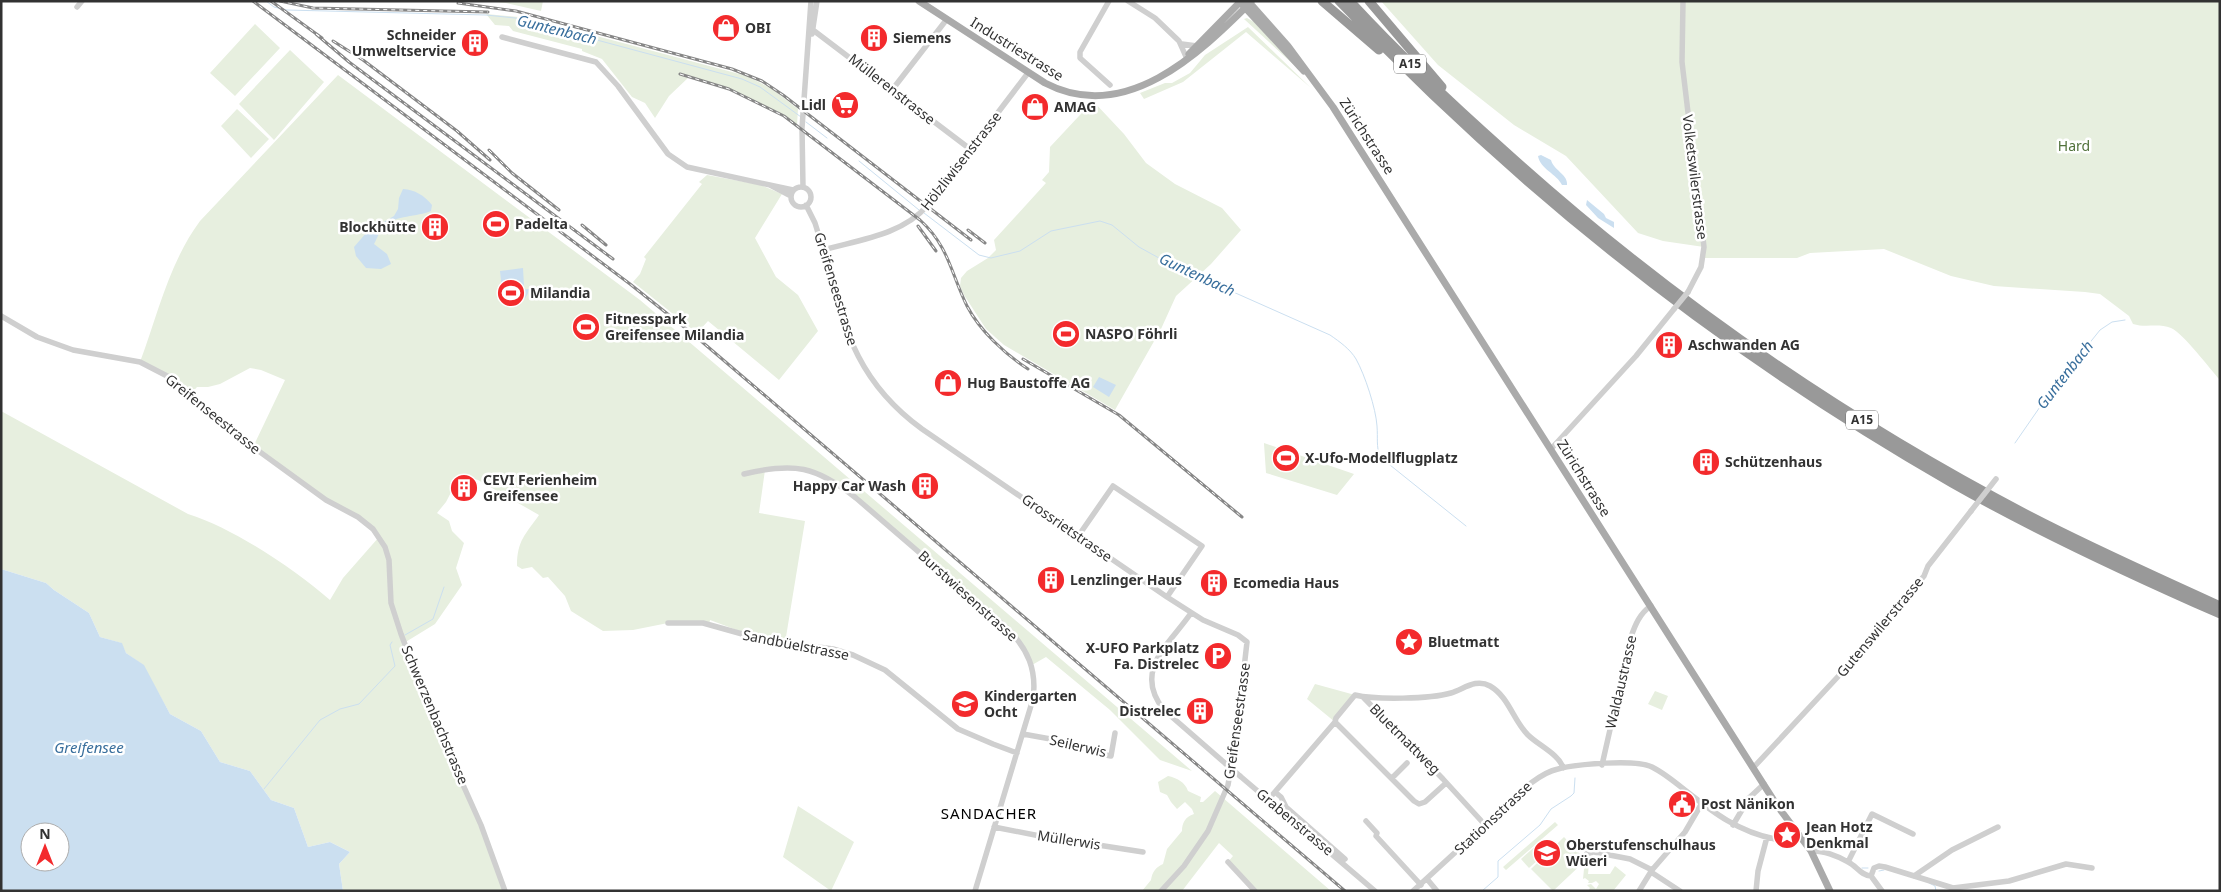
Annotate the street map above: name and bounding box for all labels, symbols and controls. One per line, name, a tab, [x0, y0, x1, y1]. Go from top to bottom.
water label: Guntenbach	[515, 9, 599, 49]
street label: Industriestrasse	[967, 12, 1067, 85]
shop icon: OBI	[711, 13, 741, 43]
place label: OBI	[745, 18, 771, 37]
building icon: Siemens	[859, 23, 889, 53]
place label: Schneider Umweltservice	[352, 25, 457, 60]
building icon: Schneider Umweltservice	[460, 28, 490, 58]
place label: Siemens	[893, 28, 951, 47]
street label: Müllerenstrasse	[845, 49, 940, 128]
road number: A15	[1394, 54, 1426, 74]
supermarket icon: Lidl	[830, 90, 860, 120]
shop icon: AMAG	[1020, 92, 1050, 122]
street label: Zürichstrasse	[1336, 94, 1399, 178]
place label: Lidl	[801, 95, 826, 114]
place label: AMAG	[1054, 97, 1096, 116]
street label: Hölzliwisenstrasse	[916, 107, 1005, 214]
street label: Volketswilerstrasse	[1678, 113, 1713, 241]
park label: Hard	[2058, 136, 2090, 155]
sports icon: Padelta	[481, 209, 511, 239]
building icon: Blockhütte	[420, 212, 450, 242]
place label: Padelta	[515, 214, 568, 233]
place label: Blockhütte	[339, 217, 416, 236]
street label: Greifenseestrasse	[810, 230, 863, 348]
water label: Guntenbach	[1156, 248, 1239, 300]
sports icon: Milandia	[496, 278, 526, 308]
place label: Milandia	[530, 283, 590, 302]
place label: Fitnesspark Greifensee Milandia	[605, 309, 744, 344]
sports icon: Fitnesspark Greifensee Milandia	[571, 312, 601, 342]
sports icon: NASPO Föhrli	[1051, 319, 1081, 349]
place label: NASPO Föhrli	[1085, 324, 1177, 343]
building icon: Aschwanden AG	[1654, 330, 1684, 360]
place label: Aschwanden AG	[1688, 335, 1800, 354]
water label: Guntenbach	[2031, 336, 2097, 413]
shop icon: Hug Baustoffe AG	[933, 368, 963, 398]
street label: Greifenseestrasse	[162, 369, 265, 458]
place label: Hug Baustoffe AG	[967, 373, 1090, 392]
road number: A15	[1846, 410, 1878, 430]
street label: Zürichstrasse	[1553, 435, 1616, 520]
sports icon: X-Ufo-Modellflugplatz	[1271, 443, 1301, 473]
building icon: Schützenhaus	[1691, 447, 1721, 477]
place label: X-Ufo-Modellflugplatz	[1305, 448, 1458, 467]
place label: Schützenhaus	[1725, 452, 1822, 471]
place label: CEVI Ferienheim Greifensee	[483, 470, 597, 505]
building icon: Happy Car Wash	[910, 471, 940, 501]
building icon: CEVI Ferienheim Greifensee	[449, 473, 479, 503]
place label: Happy Car Wash	[793, 476, 906, 495]
street label: Grossrietstrasse	[1018, 489, 1116, 566]
street label: Burstwiesenstrasse	[915, 546, 1022, 645]
building icon: Lenzlinger Haus	[1036, 565, 1066, 595]
building icon: Ecomedia Haus	[1199, 568, 1229, 598]
place label: Lenzlinger Haus	[1070, 570, 1182, 589]
street label: Gutenswilerstrasse	[1832, 572, 1927, 681]
place label: Ecomedia Haus	[1233, 573, 1339, 592]
street label: Sandbüelstrasse	[741, 625, 851, 664]
place icon: Bluetmatt	[1394, 627, 1424, 657]
place label: Bluetmatt	[1428, 632, 1499, 651]
street label: Waldaustrasse	[1600, 633, 1641, 731]
place label: X-UFO Parkplatz Fa. Distrelec	[1086, 638, 1199, 673]
parking icon: X-UFO Parkplatz Fa. Distrelec	[1203, 641, 1233, 671]
street label: Schwerzenbachstrasse	[398, 642, 473, 787]
street label: Greifenseestrasse	[1219, 661, 1254, 780]
place label: Kindergarten Ocht	[984, 686, 1077, 721]
school or university icon: Kindergarten Ocht	[950, 689, 980, 719]
building icon: Distrelec	[1185, 696, 1215, 726]
street label: Bluetmattweg	[1366, 699, 1445, 778]
place label: Distrelec	[1119, 701, 1181, 720]
street label: Seilerwis	[1048, 730, 1109, 761]
water label: Greifensee	[54, 737, 124, 757]
street label: Stationsstrasse	[1450, 777, 1536, 859]
street label: Grabenstrasse	[1253, 784, 1338, 860]
public building icon: Post Nänikon	[1667, 789, 1697, 819]
place label: Post Nänikon	[1701, 794, 1795, 813]
district label: SANDACHER	[941, 803, 1037, 823]
place label: Jean Hotz Denkmal	[1804, 817, 1873, 852]
place icon: Jean Hotz Denkmal	[1772, 820, 1802, 850]
north arrow	[20, 822, 70, 872]
text: N	[39, 824, 51, 843]
street label: Müllerwis	[1036, 825, 1102, 854]
place label: Oberstufenschulhaus Wüeri	[1566, 835, 1716, 870]
school or university icon: Oberstufenschulhaus Wüeri	[1532, 838, 1562, 868]

